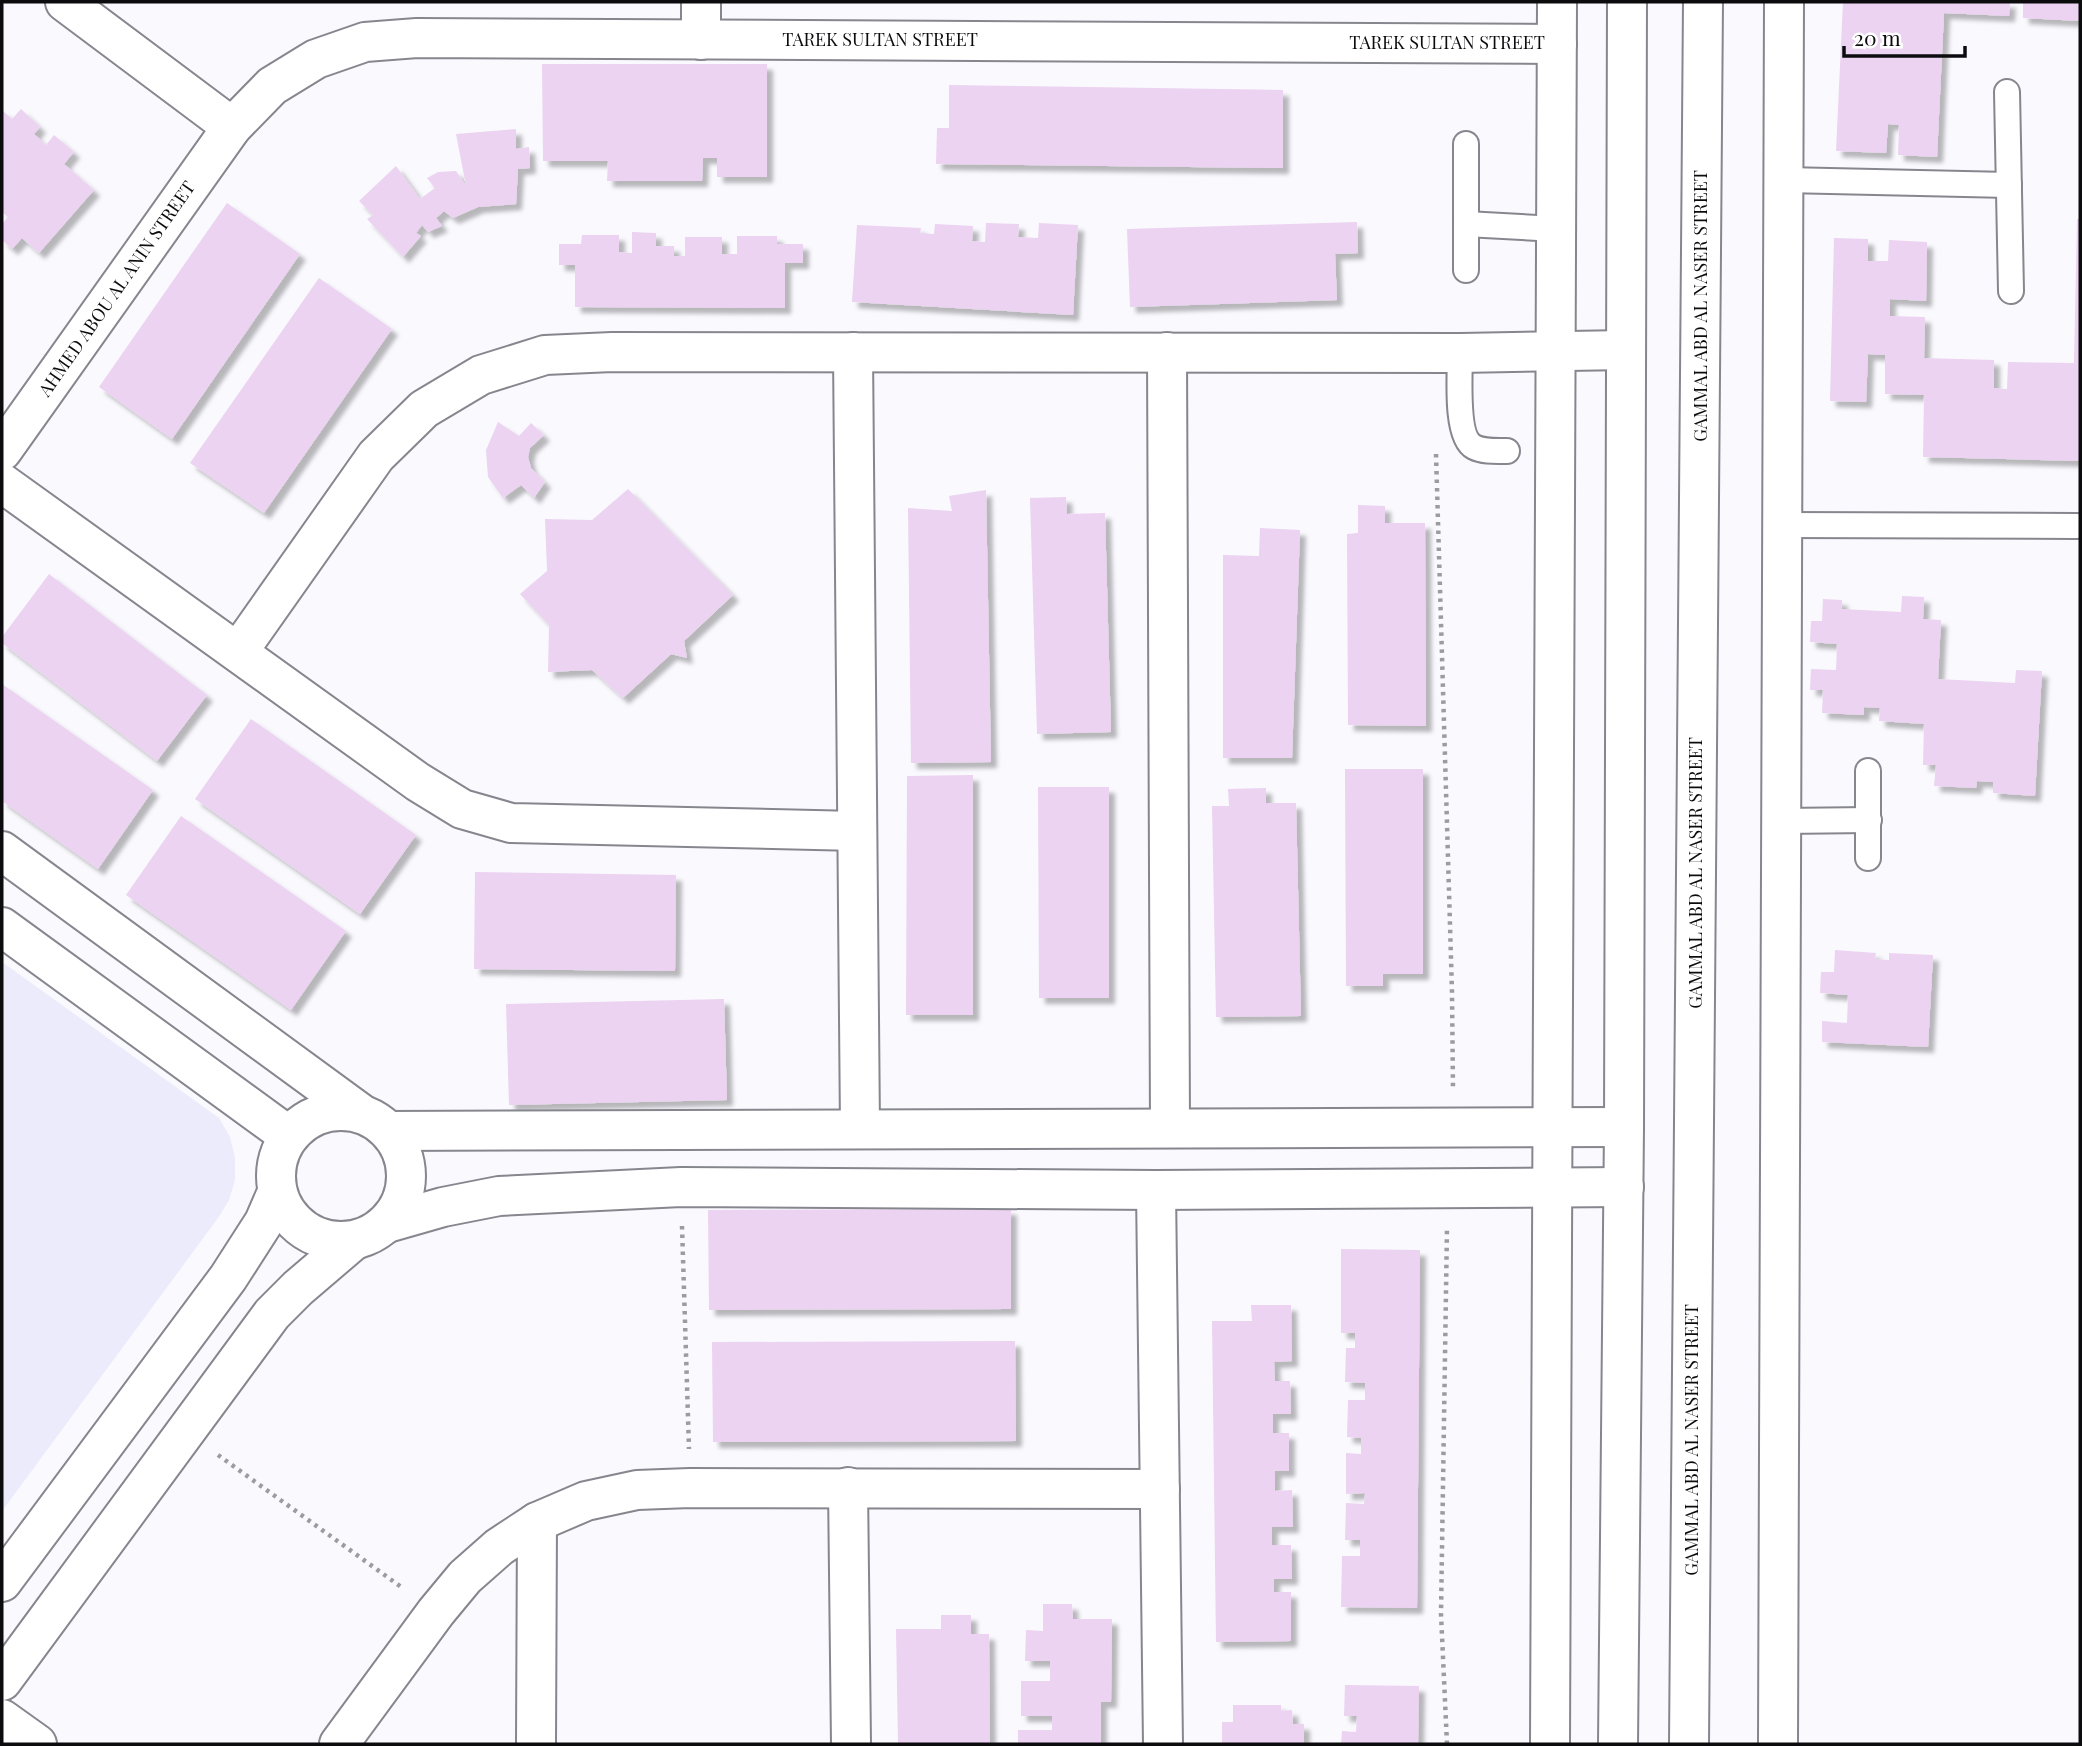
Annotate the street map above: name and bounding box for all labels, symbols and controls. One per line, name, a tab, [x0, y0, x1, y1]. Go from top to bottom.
scale bar	[1844, 14, 1965, 58]
text: 20 m	[1854, 23, 1901, 51]
street label: TAREK SULTAN STREET	[782, 27, 978, 51]
street label: TAREK SULTAN STREET	[1349, 30, 1545, 54]
street label: GAMMAL ABD AL NASER STREET	[1688, 170, 1712, 442]
street label: AHMED ABOU AL ANIN STREET	[32, 176, 200, 402]
street label: GAMMAL ABD AL NASER STREET	[1683, 737, 1707, 1009]
street label: GAMMAL ABD AL NASER STREET	[1679, 1304, 1703, 1576]

